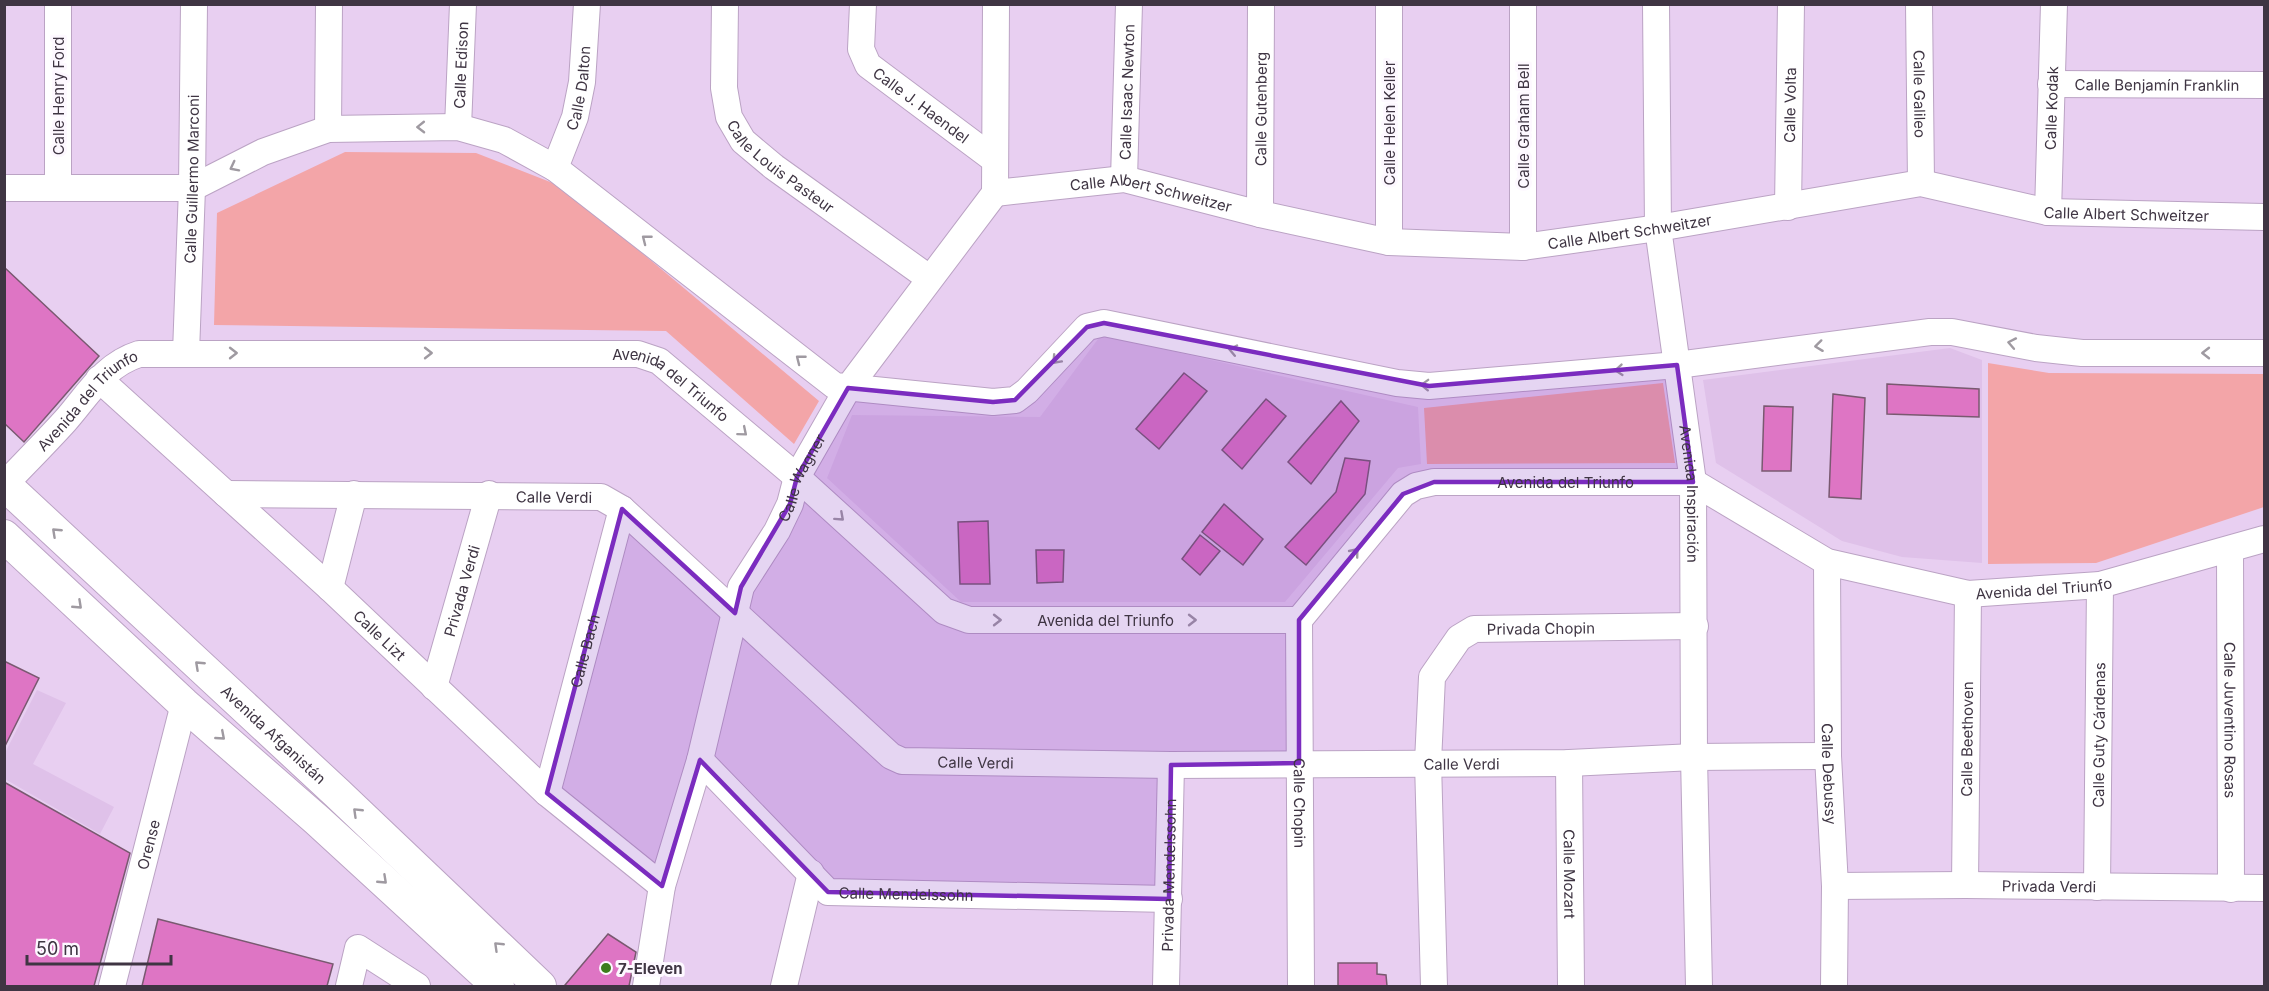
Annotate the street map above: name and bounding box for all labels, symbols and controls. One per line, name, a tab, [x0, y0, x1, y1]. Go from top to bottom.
street label: Calle Edison	[449, 21, 472, 109]
street label: Calle Isaac Newton	[1115, 24, 1138, 160]
street label: Calle Henry Ford	[49, 37, 68, 155]
street label: Calle Dalton	[561, 45, 594, 133]
street label: Calle Galileo	[1910, 50, 1930, 138]
street label: Calle Gutenberg	[1251, 52, 1270, 166]
street label: Calle Helen Keller	[1380, 60, 1399, 185]
street label: Calle J. Haendel	[869, 63, 973, 147]
street label: Calle Graham Bell	[1514, 63, 1533, 189]
street label: Calle Kodak	[2040, 65, 2062, 150]
street label: Calle Volta	[1779, 67, 1800, 143]
street label: Calle Benjamín Franklin	[2075, 75, 2239, 94]
street label: Calle Guillermo Marconi	[180, 94, 203, 264]
street label: Calle Louis Pasteur	[723, 116, 839, 217]
one-way arrow	[417, 121, 426, 134]
one-way arrow	[229, 159, 240, 171]
street label: Calle Albert Schweitzer	[1069, 170, 1234, 216]
street label: Calle Albert Schweitzer	[2043, 202, 2210, 225]
street label: Calle Albert Schweitzer	[1546, 209, 1713, 253]
one-way arrow	[641, 236, 652, 247]
one-way arrow	[2007, 337, 2017, 350]
one-way arrow	[1814, 340, 1823, 352]
one-way arrow	[1228, 344, 1238, 357]
street label: Avenida del Triunfo	[612, 345, 733, 425]
street label: Avenida del Triunfo	[33, 346, 140, 455]
one-way arrow	[229, 347, 238, 359]
one-way arrow	[424, 347, 433, 359]
one-way arrow	[2202, 347, 2211, 359]
one-way arrow	[1052, 354, 1063, 364]
one-way arrow	[795, 355, 806, 366]
one-way arrow	[1614, 363, 1624, 376]
one-way arrow	[1420, 379, 1429, 391]
street label: Avenida Inspiración	[1676, 424, 1703, 563]
one-way arrow	[737, 425, 748, 436]
street label: Calle Wagner	[773, 430, 829, 525]
street label: Avenida del Triunfo	[1497, 473, 1634, 492]
street label: Calle Verdi	[516, 487, 592, 506]
one-way arrow	[833, 509, 844, 520]
one-way arrow	[52, 528, 63, 539]
street label: Privada Verdi	[439, 543, 483, 639]
one-way arrow	[1348, 548, 1359, 559]
street label: Avenida del Triunfo	[1975, 573, 2114, 603]
one-way arrow	[71, 597, 82, 608]
street label: Calle Lizt	[350, 606, 410, 664]
street label: Avenida del Triunfo	[1037, 611, 1174, 630]
street label: Calle Bach	[566, 612, 603, 690]
one-way arrow	[993, 614, 1002, 626]
one-way arrow	[1188, 614, 1197, 626]
street label: Privada Chopin	[1487, 618, 1595, 638]
street label: Calle Juventino Rosas	[2221, 642, 2240, 798]
one-way arrow	[195, 661, 206, 672]
street label: Calle Guty Cárdenas	[2088, 662, 2109, 808]
street label: Avenida Afganistán	[217, 681, 330, 788]
street label: Calle Beethoven	[1956, 681, 1977, 797]
street label: Calle Debussy	[1818, 723, 1841, 826]
one-way arrow	[215, 729, 226, 740]
street label: Calle Verdi	[937, 752, 1014, 772]
street label: Calle Verdi	[1423, 754, 1500, 773]
street label: Calle Chopin	[1290, 758, 1310, 848]
street label: Privada Mendelssohn	[1157, 798, 1180, 952]
one-way arrow	[353, 808, 363, 819]
street label: Orense	[133, 817, 164, 872]
street label: Calle Mozart	[1560, 829, 1580, 919]
one-way arrow	[376, 873, 387, 884]
street label: Privada Verdi	[2002, 876, 2096, 896]
street label: Calle Mendelssohn	[838, 883, 974, 904]
scale bar	[27, 928, 171, 966]
text: 50 m	[36, 938, 79, 959]
one-way arrow	[494, 942, 505, 953]
place label: 7-Eleven	[618, 959, 683, 978]
marker: 7-Eleven	[599, 961, 613, 975]

